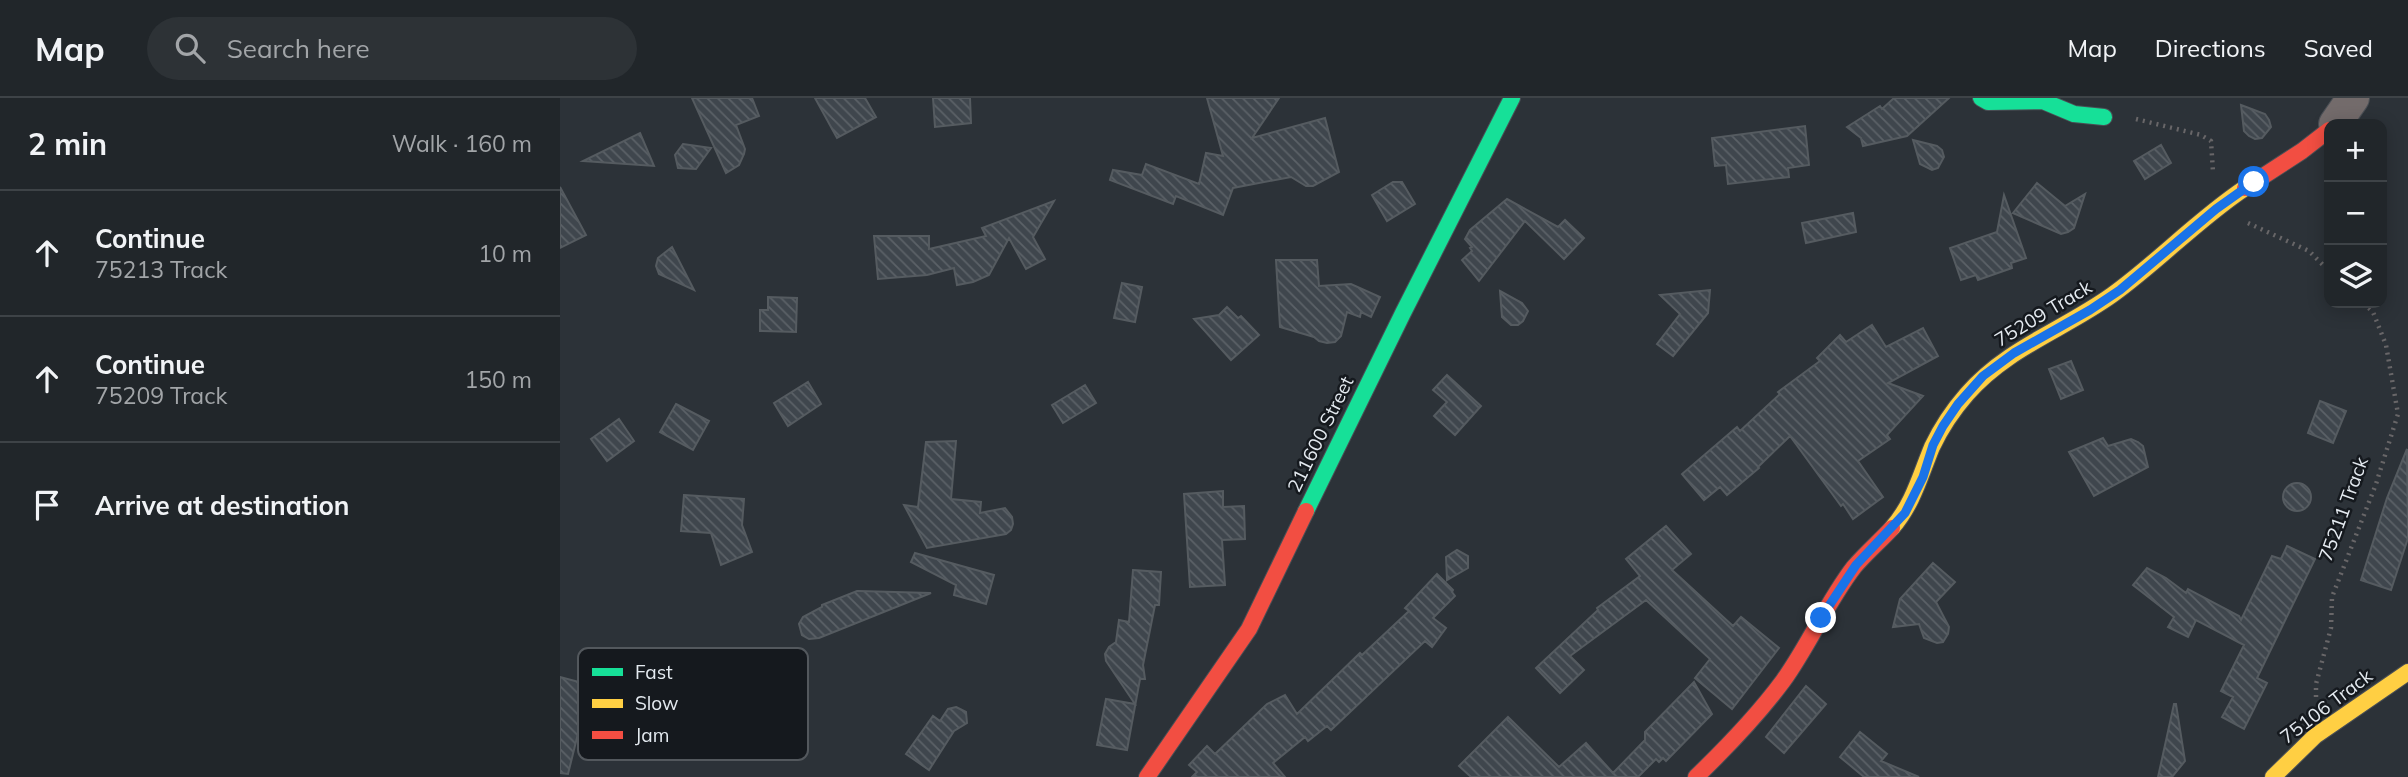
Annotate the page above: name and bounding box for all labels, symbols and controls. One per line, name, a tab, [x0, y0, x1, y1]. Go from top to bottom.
search box	[147, 17, 637, 80]
text: Map	[35, 28, 105, 69]
icon: search	[171, 29, 209, 67]
text: Search here	[227, 32, 370, 65]
text: Map	[2067, 33, 2117, 63]
text: Directions	[2155, 33, 2266, 63]
text: Saved	[2304, 33, 2373, 63]
map controls	[2324, 119, 2387, 308]
button: +	[2324, 119, 2387, 182]
text: 2 min	[28, 125, 107, 163]
text: Walk · 160 m	[392, 129, 532, 158]
route start	[2238, 166, 2269, 197]
button: −	[2324, 182, 2387, 245]
text: Continue	[95, 222, 205, 255]
icon: ahead	[28, 234, 66, 272]
text: 10 m	[478, 239, 532, 268]
button: layers	[2324, 245, 2387, 308]
text: 75213 Track	[95, 255, 227, 284]
street label: 75209 Track	[1990, 274, 2096, 351]
text: Continue	[95, 348, 205, 381]
icon: ahead	[28, 360, 66, 398]
text: 150 m	[464, 365, 532, 394]
street label: 211600 Street	[1282, 372, 1359, 496]
text: 75209 Track	[95, 381, 227, 410]
street label: 75211 Track	[2313, 453, 2373, 565]
icon: arrive	[28, 486, 66, 524]
text: Arrive at destination	[95, 489, 350, 522]
route end	[1805, 602, 1836, 633]
legend	[578, 648, 808, 760]
text: Fast	[635, 660, 673, 684]
street label: 75106 Track	[2275, 663, 2377, 749]
text: Slow	[635, 691, 679, 715]
text: Jam	[635, 723, 669, 747]

